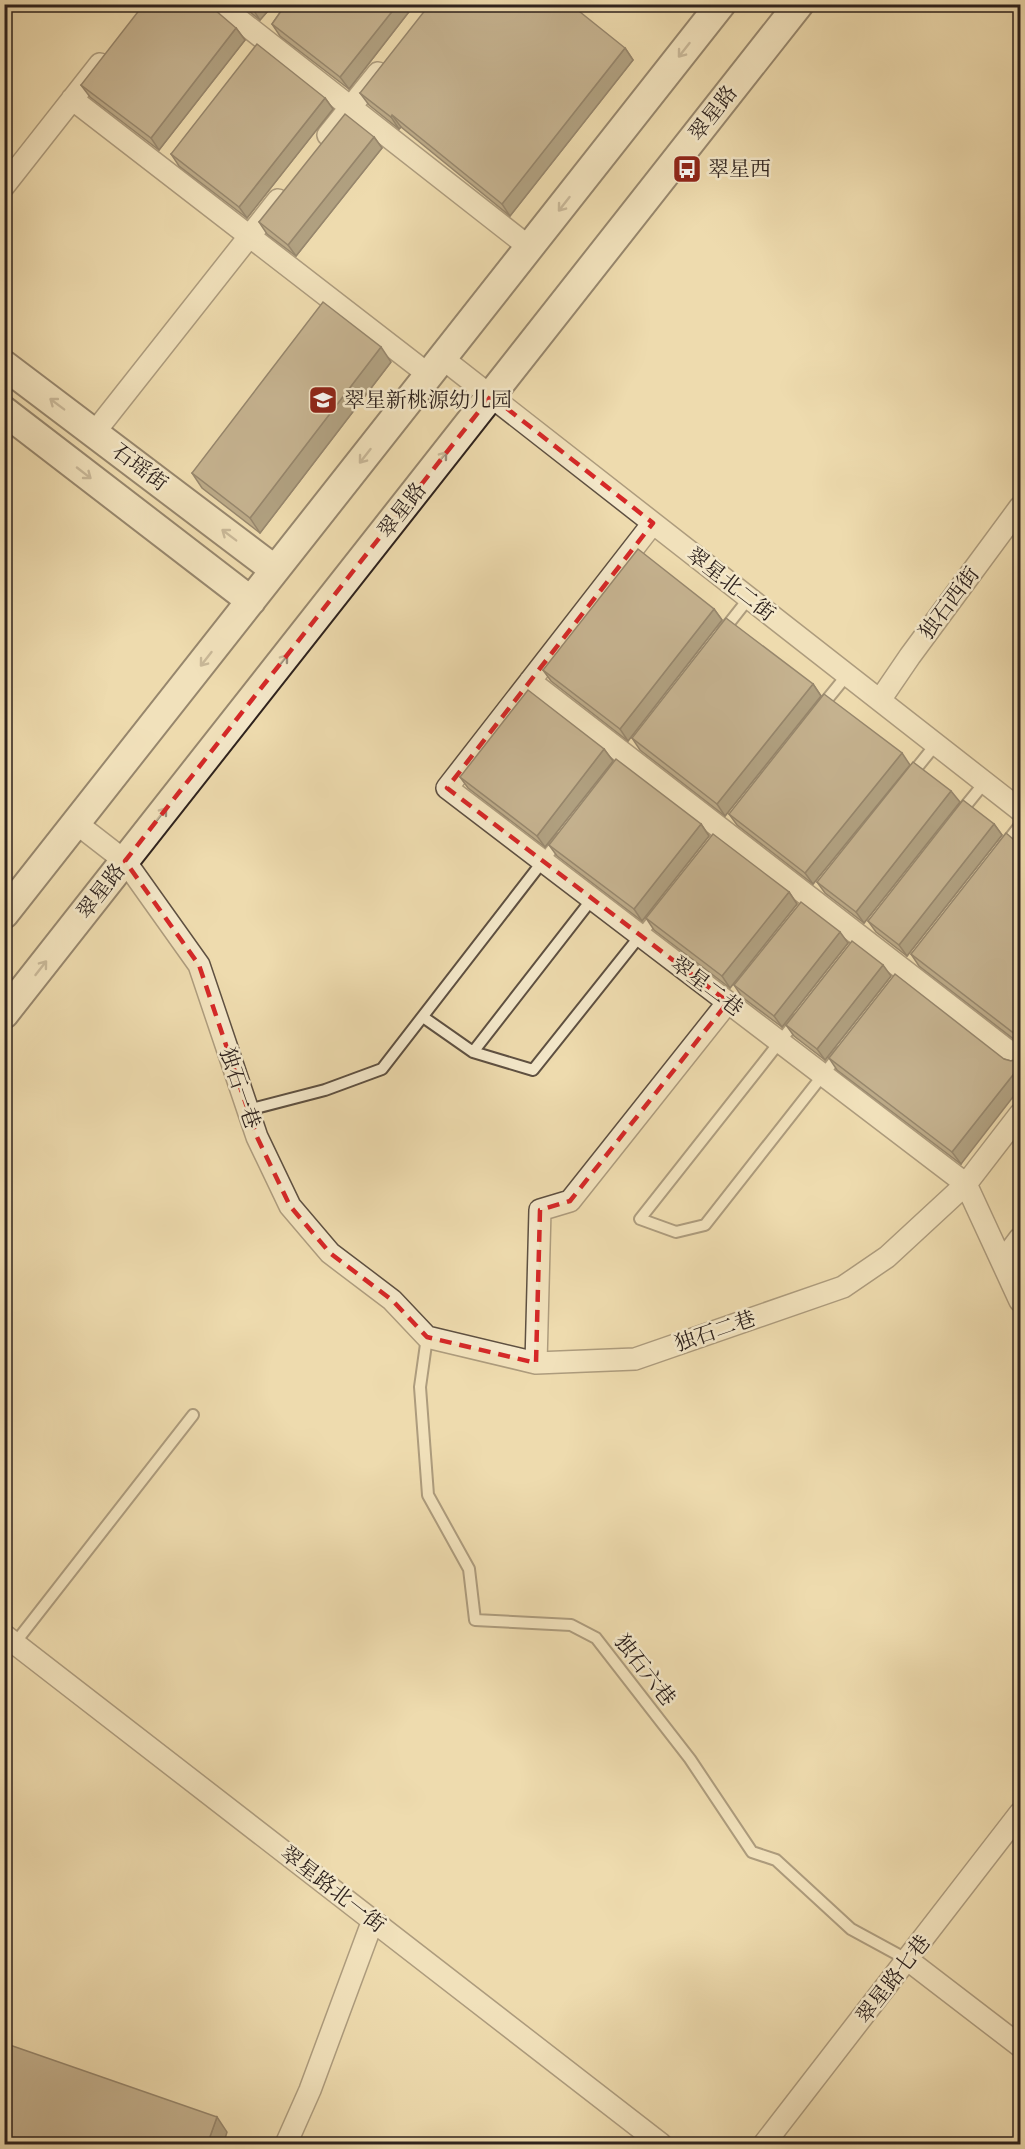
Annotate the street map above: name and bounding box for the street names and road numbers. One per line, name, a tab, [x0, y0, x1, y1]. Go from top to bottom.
street label: 翠星路	[683, 80, 743, 146]
street label: 石瑶街	[106, 437, 174, 497]
street label: 翠星路	[372, 477, 432, 543]
street label: 翠星北二街	[681, 541, 781, 627]
street label: 独石西街	[913, 561, 985, 645]
street label: 翠星路	[71, 858, 131, 924]
street label: 翠星二巷	[665, 950, 749, 1022]
street label: 独石一巷	[213, 1044, 267, 1132]
street label: 独石二巷	[671, 1304, 759, 1358]
street label: 独石六巷	[608, 1628, 682, 1712]
street label: 翠星路北一街	[275, 1839, 391, 1939]
street label: 翠星路七巷	[850, 1929, 936, 2029]

